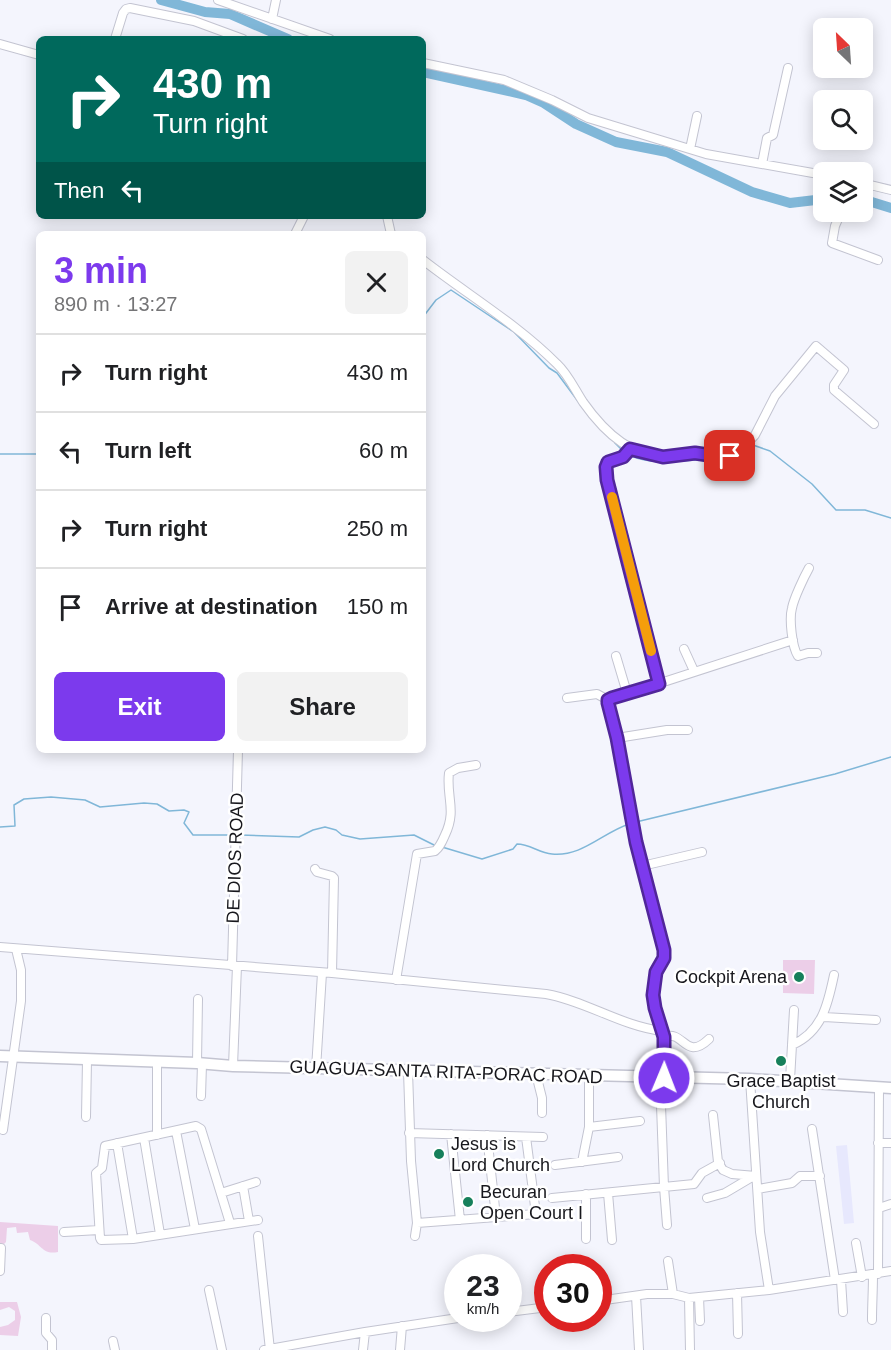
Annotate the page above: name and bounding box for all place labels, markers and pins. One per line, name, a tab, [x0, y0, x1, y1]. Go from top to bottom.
pin	[704, 430, 755, 481]
place label: Cockpit Arena	[675, 967, 788, 987]
marker: Cockpit Arena	[792, 970, 806, 984]
marker: Grace Baptist Church	[774, 1054, 788, 1068]
place label: Grace Baptist Church	[726, 1071, 836, 1112]
place label: Jesus is Lord Church	[451, 1134, 550, 1175]
marker: Jesus is Lord Church	[432, 1147, 446, 1161]
place label: Becuran Open Court I	[480, 1182, 583, 1223]
marker: Becuran Open Court I	[461, 1195, 475, 1209]

